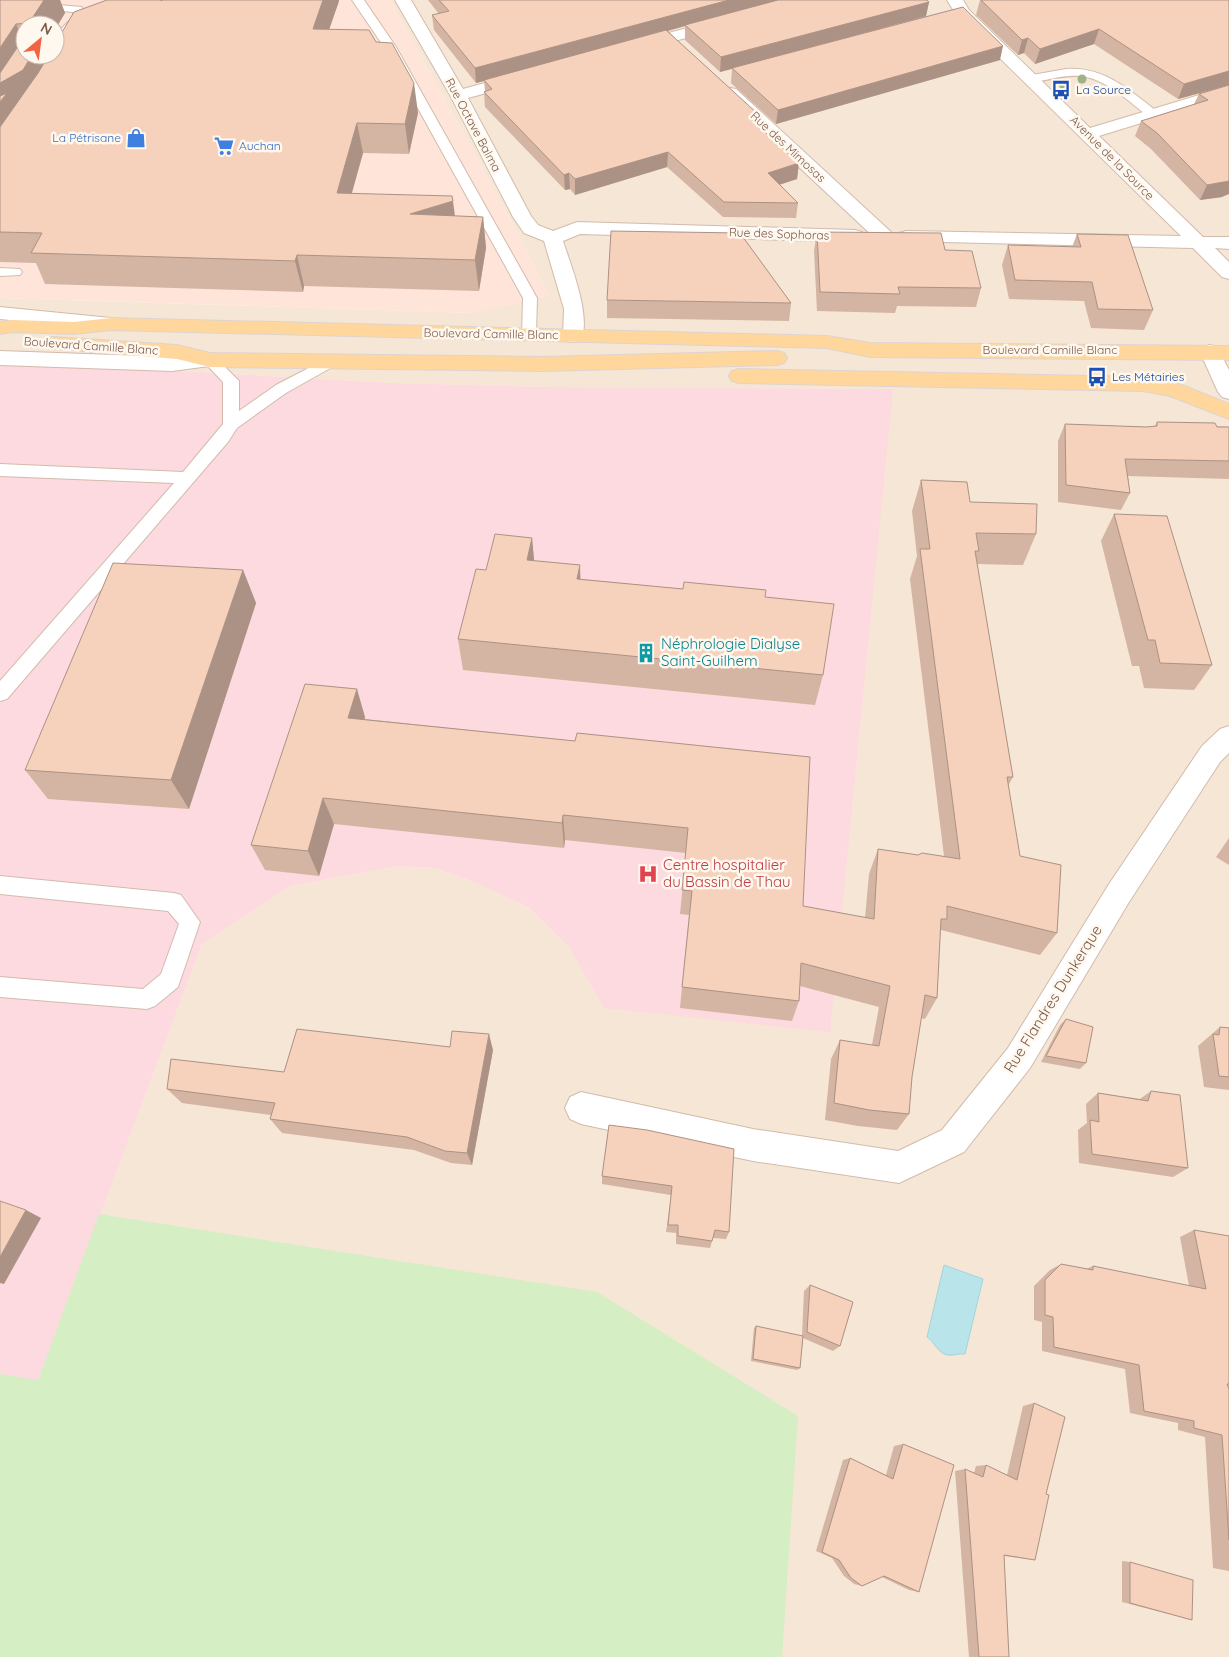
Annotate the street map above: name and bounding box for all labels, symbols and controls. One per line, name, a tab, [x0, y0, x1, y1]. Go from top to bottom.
north arrow	[15, 15, 65, 65]
text: N	[37, 18, 55, 39]
street label: Rue Octave Balma	[442, 75, 504, 174]
bus stop icon: La Source	[1050, 79, 1072, 101]
place label: La Source	[1076, 82, 1131, 97]
street label: Rue des Mimosas	[748, 108, 829, 185]
street label: Avenue de la Source	[1067, 112, 1158, 203]
shop icon: La Pétrisane	[125, 127, 147, 149]
place label: La Pétrisane	[52, 130, 121, 145]
supermarket icon: Auchan	[213, 135, 235, 157]
place label: Auchan	[239, 138, 281, 153]
street label: Rue des Sophoras	[729, 224, 830, 243]
street label: Boulevard Camille Blanc	[423, 325, 559, 342]
street label: Boulevard Camille Blanc	[23, 333, 159, 358]
street label: Boulevard Camille Blanc	[983, 342, 1117, 357]
bus stop icon: Les Métairies	[1086, 366, 1108, 388]
place label: Les Métairies	[1112, 369, 1185, 384]
place label: Néphrologie Dialyse Saint-Guilhem	[661, 634, 800, 670]
building icon: Néphrologie Dialyse Saint-Guilhem	[635, 642, 657, 664]
place label: Centre hospitalier du Bassin de Thau	[663, 855, 791, 891]
hospital icon: Centre hospitalier du Bassin de Thau	[637, 863, 659, 885]
street label: Rue Flandres Dunkerque	[999, 921, 1106, 1076]

